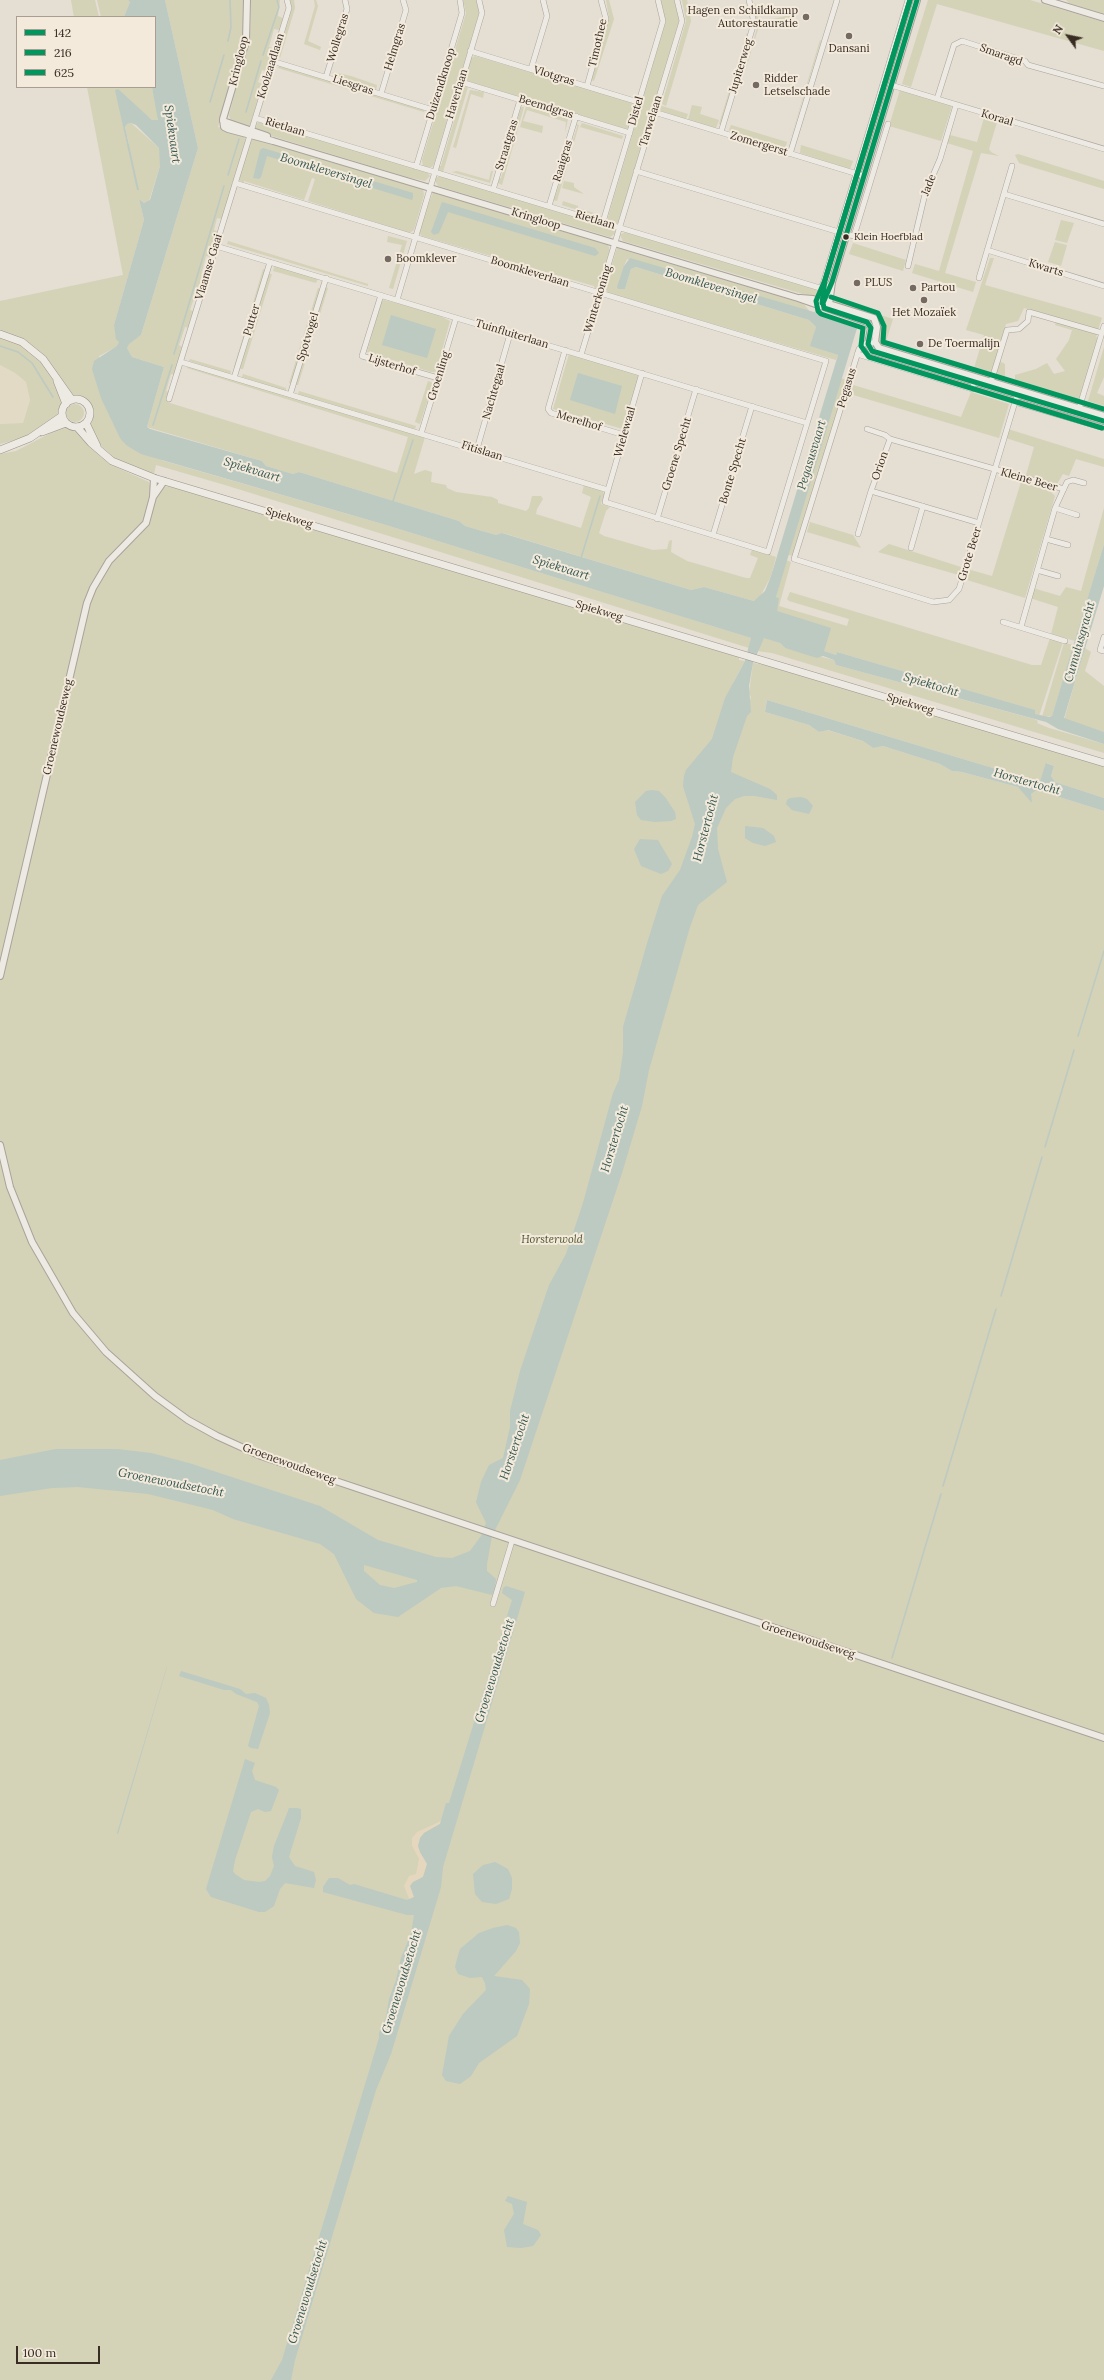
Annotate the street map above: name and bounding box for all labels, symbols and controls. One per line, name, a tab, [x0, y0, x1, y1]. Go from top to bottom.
place label: Hagen en Schildkamp Autorestauratie	[687, 4, 798, 30]
street label: Wollegras	[324, 12, 352, 64]
marker: Hagen en Schildkamp Autorestauratie	[801, 12, 811, 22]
legend	[16, 16, 156, 88]
north arrow	[1048, 16, 1088, 56]
street label: Timothee	[586, 18, 610, 68]
street label: Helmgras	[382, 22, 408, 72]
text: N	[1050, 22, 1066, 37]
text: 142	[54, 25, 71, 40]
marker: Dansani	[844, 31, 854, 41]
street label: Koolzaadlaan	[255, 32, 287, 100]
street label: Kringloop	[226, 35, 252, 87]
street label: Jupiterweg	[726, 37, 756, 95]
street label: Smaragd	[978, 41, 1024, 69]
place label: Dansani	[828, 42, 870, 56]
text: 216	[54, 45, 72, 60]
street label: Duizendknoop	[424, 46, 458, 122]
street label: Vlotgras	[532, 63, 576, 89]
text: 625	[54, 65, 74, 80]
street label: Haverlaan	[443, 68, 471, 120]
street label: Liesgras	[331, 72, 375, 98]
place label: Ridder Letselschade	[764, 72, 830, 98]
marker: Ridder Letselschade	[751, 80, 761, 90]
street label: Beemdgras	[517, 92, 575, 122]
street label: Tarwelaan	[637, 94, 665, 148]
street label: Distel	[626, 95, 646, 127]
water label: Spiekvaart	[161, 104, 183, 164]
street label: Koraal	[979, 107, 1015, 129]
street label: Rietlaan	[263, 115, 307, 139]
street label: Straatgras	[493, 118, 521, 172]
street label: Zomergerst	[728, 129, 790, 159]
street label: Raaigras	[550, 139, 576, 183]
water label: Boomkleversingel	[278, 150, 374, 192]
street label: Jade	[919, 172, 939, 198]
street label: Kringloop	[510, 205, 562, 233]
street label: Rietlaan	[573, 208, 617, 232]
place label: Klein Hoefblad	[854, 231, 923, 243]
street label: Vlaamse Gaai	[193, 232, 225, 302]
marker: Klein Hoefblad	[841, 232, 851, 242]
place label: Boomklever	[396, 252, 457, 266]
marker: Boomklever	[383, 254, 393, 264]
street label: Boomkleverlaan	[489, 254, 571, 290]
street label: Kwarts	[1027, 256, 1065, 280]
street label: Winterkoning	[581, 264, 615, 334]
water label: Boomkleversingel	[663, 265, 759, 307]
place label: PLUS	[865, 276, 892, 290]
marker: PLUS	[852, 278, 862, 288]
place label: Partou	[921, 281, 955, 295]
marker: Partou	[908, 283, 918, 293]
marker: Het Mozaïek	[919, 295, 929, 305]
street label: Putter	[241, 302, 263, 338]
place label: Het Mozaïek	[892, 306, 956, 320]
street label: Spotvogel	[294, 311, 322, 363]
street label: Tuinfluiterlaan	[474, 317, 550, 351]
place label: De Toermalijn	[928, 337, 1000, 351]
marker: De Toermalijn	[915, 339, 925, 349]
street label: Groenling	[425, 350, 453, 402]
street label: Lijsterhof	[367, 352, 417, 378]
street label: Nachtegaal	[480, 363, 508, 421]
street label: Pegasus	[835, 366, 859, 410]
street label: Wielewaal	[612, 405, 638, 459]
street label: Merelhof	[555, 408, 603, 434]
street label: Groene Specht	[660, 416, 694, 492]
water label: Pegasusvaart	[795, 418, 829, 492]
street label: Bonte Specht	[717, 436, 749, 506]
street label: Fitislaan	[460, 438, 504, 464]
street label: Orion	[869, 450, 891, 482]
water label: Spiekvaart	[222, 455, 282, 485]
street label: Kleine Beer	[999, 466, 1059, 494]
street label: Spiekweg	[264, 505, 314, 531]
street label: Grote Beer	[955, 525, 985, 583]
water label: Spiekvaart	[531, 553, 591, 583]
street label: Spiekweg	[574, 598, 624, 624]
water label: Cumulusgracht	[1062, 600, 1098, 684]
water label: Spiektocht	[902, 670, 960, 700]
street label: Groenewoudseweg	[41, 678, 75, 776]
street label: Spiekweg	[885, 691, 935, 717]
water label: Horstertocht	[992, 766, 1062, 798]
water label: Horstertocht	[690, 793, 722, 863]
water label: Horstertocht	[598, 1104, 632, 1174]
park label: Horsterwold	[521, 1233, 583, 1247]
water label: Horstertocht	[497, 1412, 533, 1482]
street label: Groenewoudseweg	[241, 1441, 337, 1487]
water label: Groenewoudsetocht	[117, 1466, 225, 1500]
water label: Groenewoudsetocht	[472, 1618, 518, 1724]
street label: Groenewoudseweg	[759, 1619, 857, 1661]
water label: Groenewoudsetocht	[379, 1929, 425, 2035]
water label: Groenewoudsetocht	[285, 2239, 331, 2345]
scale bar	[18, 2338, 102, 2364]
text: 100 m	[23, 2345, 56, 2360]

